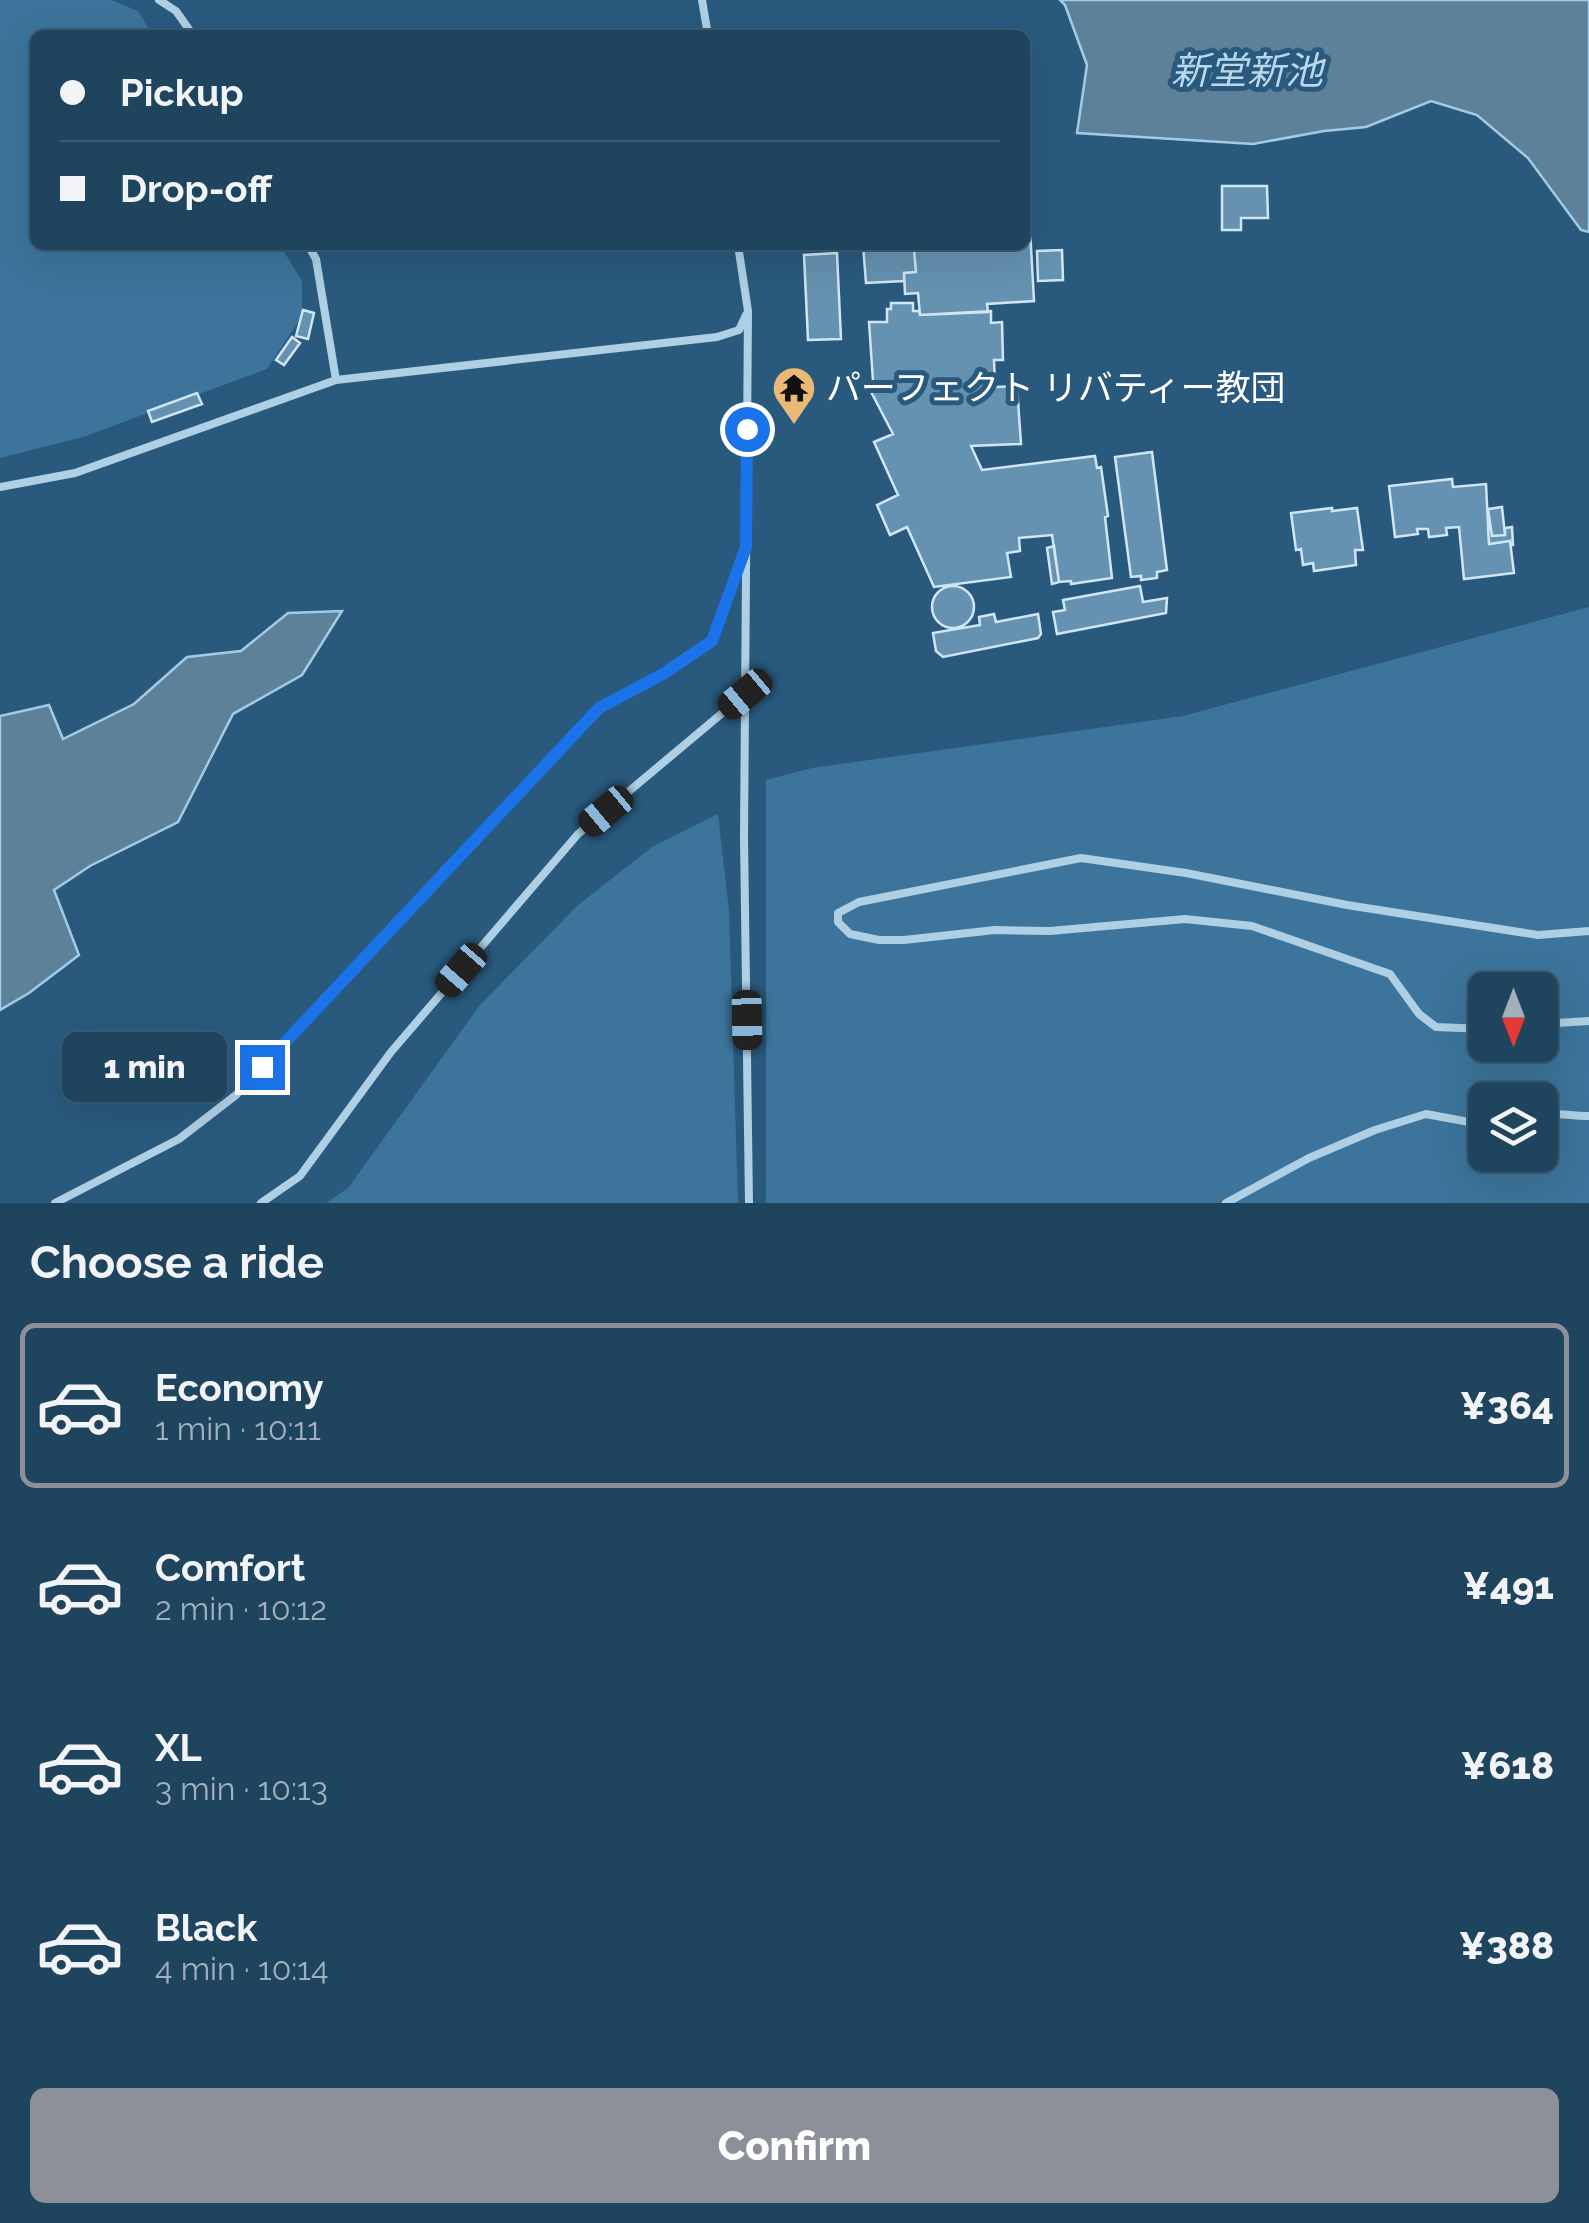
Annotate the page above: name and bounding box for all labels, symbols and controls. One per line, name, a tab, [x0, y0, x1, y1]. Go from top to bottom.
water label: 新堂新池	[1171, 48, 1327, 93]
text: Pickup	[120, 70, 244, 115]
text: Drop-off	[120, 166, 272, 211]
temple icon: パーフェクト リバティー教団	[771, 365, 817, 426]
place label: パーフェクト リバティー教団	[826, 367, 1286, 408]
route start	[725, 407, 770, 452]
car	[712, 663, 778, 725]
car	[573, 780, 639, 842]
car	[430, 938, 492, 1002]
north arrow	[1468, 972, 1558, 1062]
map controls	[1468, 972, 1558, 1172]
car	[731, 990, 763, 1050]
callout: 1 min	[62, 1032, 227, 1102]
route end	[240, 1045, 285, 1090]
text: 1 min	[103, 1048, 186, 1085]
button: layers	[1468, 1082, 1558, 1172]
text: Choose a ride	[30, 1236, 324, 1289]
icon: car	[35, 1361, 125, 1451]
text: Economy	[155, 1365, 324, 1410]
text: ¥364	[1460, 1383, 1554, 1428]
text: 1 min · 10:11	[155, 1410, 321, 1447]
icon: car	[35, 1541, 125, 1631]
text: Comfort	[155, 1545, 305, 1590]
text: ¥491	[1462, 1563, 1554, 1608]
text: 2 min · 10:12	[155, 1590, 327, 1627]
icon: car	[35, 1721, 125, 1811]
text: XL	[155, 1725, 202, 1770]
text: ¥618	[1461, 1743, 1554, 1788]
text: 3 min · 10:13	[155, 1770, 328, 1807]
icon: car	[35, 1901, 125, 1991]
text: Black	[155, 1905, 257, 1950]
text: ¥388	[1459, 1923, 1554, 1968]
text: 4 min · 10:14	[155, 1950, 329, 1987]
button: Confirm	[30, 2088, 1559, 2203]

